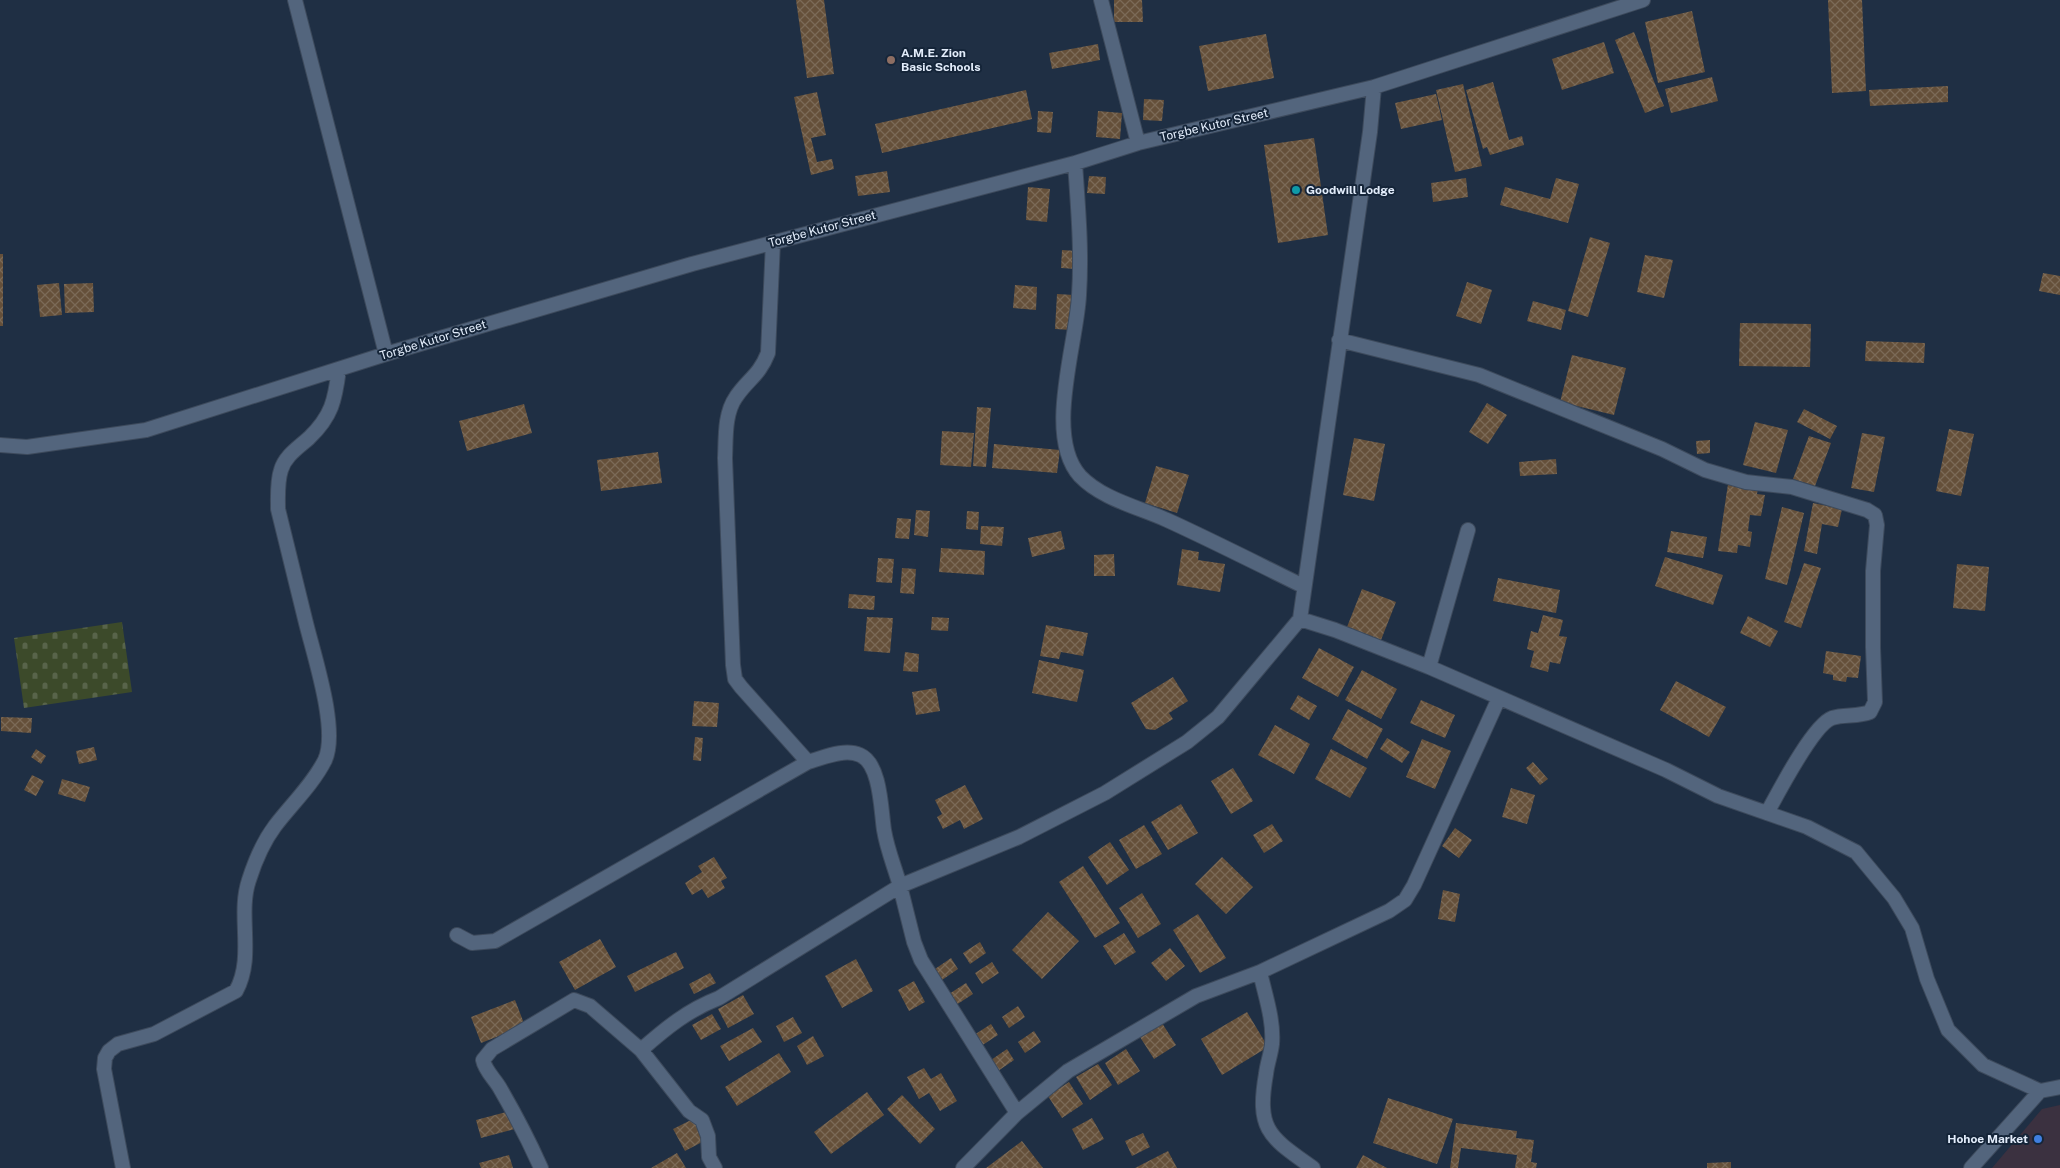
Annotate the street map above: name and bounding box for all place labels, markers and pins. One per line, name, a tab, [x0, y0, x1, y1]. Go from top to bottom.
place label: A.M.E. Zion Basic Schools	[901, 46, 981, 74]
marker: A.M.E. Zion Basic Schools	[885, 54, 897, 66]
place label: Goodwill Lodge	[1306, 183, 1395, 197]
marker: Goodwill Lodge	[1290, 184, 1302, 196]
place label: Hohoe Market	[1947, 1132, 2028, 1146]
marker: Hohoe Market	[2032, 1133, 2044, 1145]

